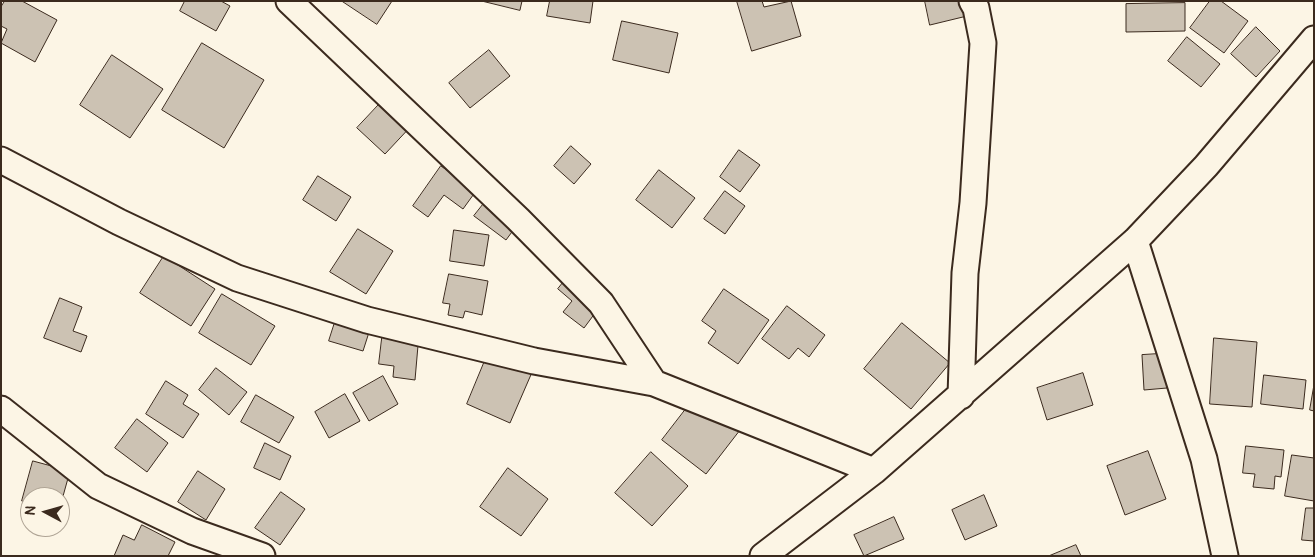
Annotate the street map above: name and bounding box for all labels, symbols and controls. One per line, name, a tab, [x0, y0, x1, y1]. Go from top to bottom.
north arrow	[20, 487, 70, 537]
text: N	[22, 505, 40, 516]

